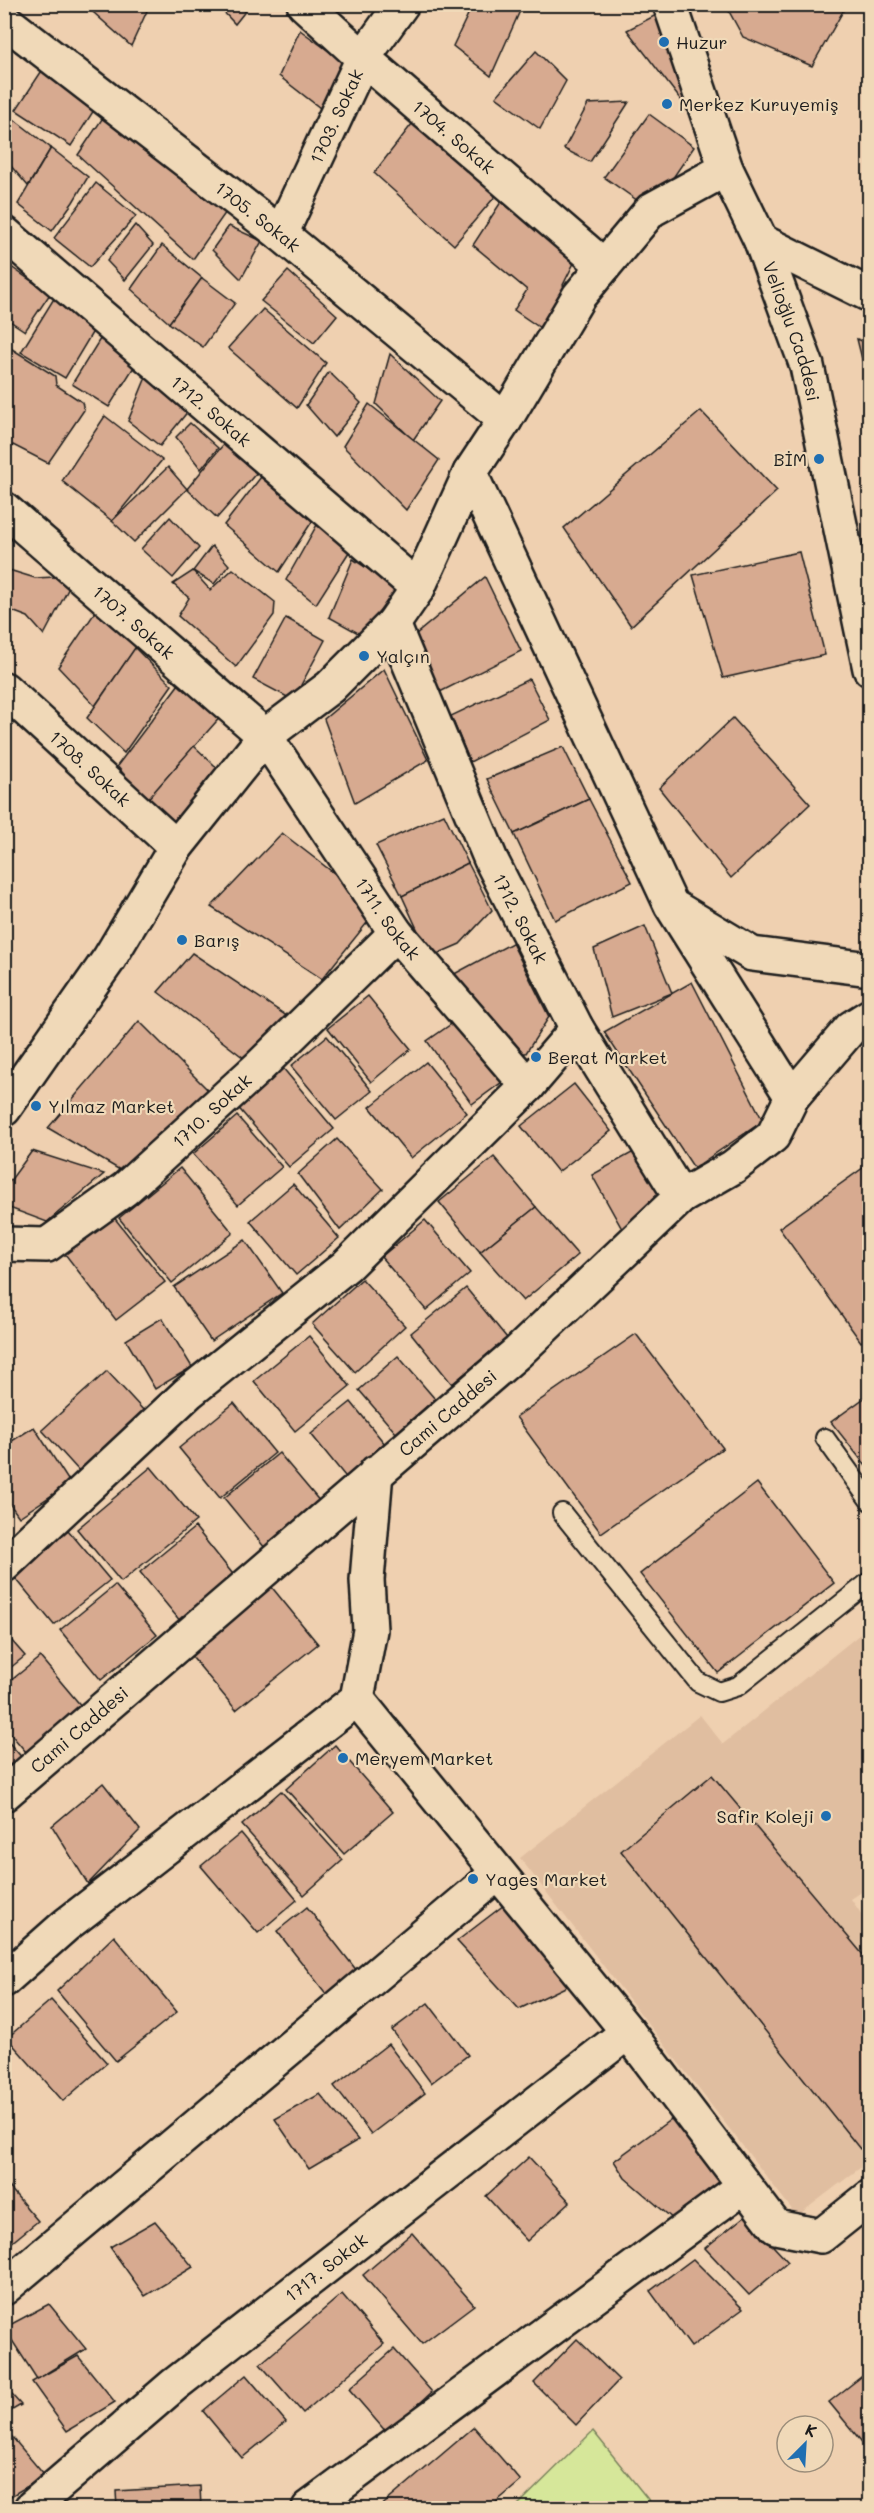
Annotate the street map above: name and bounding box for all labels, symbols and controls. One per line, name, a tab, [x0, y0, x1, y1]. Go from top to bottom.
place label: Huzur	[676, 30, 728, 54]
marker: Huzur	[657, 35, 671, 49]
street label: 1703. Sokak	[303, 65, 368, 167]
place label: Merkez Kuruyemiş	[679, 92, 839, 116]
street label: 1704. Sokak	[407, 94, 500, 179]
marker: Merkez Kuruyemiş	[660, 97, 674, 111]
street label: 1705. Sokak	[210, 176, 306, 257]
street label: Velioğlu Caddesi	[758, 258, 826, 403]
street label: 1712. Sokak	[166, 370, 256, 452]
place label: BİM	[774, 447, 807, 471]
marker: BİM	[812, 452, 826, 466]
street label: 1707. Sokak	[88, 580, 180, 664]
place label: Yalçın	[376, 644, 430, 668]
marker: Yalçın	[357, 649, 371, 663]
street label: 1708. Sokak	[44, 725, 136, 812]
street label: 1712. Sokak	[488, 869, 554, 968]
street label: 1711. Sokak	[350, 872, 426, 965]
place label: Barış	[194, 928, 240, 952]
marker: Barış	[175, 933, 189, 947]
place label: Berat Market	[548, 1045, 667, 1069]
marker: Berat Market	[529, 1050, 543, 1064]
street label: 1710. Sokak	[167, 1068, 256, 1153]
place label: Yılmaz Market	[48, 1094, 175, 1118]
marker: Yılmaz Market	[29, 1099, 43, 1113]
street label: Cami Caddesi	[393, 1364, 502, 1461]
street label: Cami Caddesi	[25, 1681, 133, 1778]
place label: Meryem Market	[355, 1746, 493, 1770]
marker: Meryem Market	[336, 1751, 350, 1765]
place label: Safir Koleji	[717, 1804, 814, 1828]
marker: Safir Koleji	[819, 1809, 833, 1823]
place label: Yages Market	[485, 1867, 607, 1891]
marker: Yages Market	[466, 1872, 480, 1886]
street label: 1717. Sokak	[280, 2227, 372, 2307]
north arrow	[775, 2414, 835, 2474]
text: K	[802, 2418, 820, 2442]

